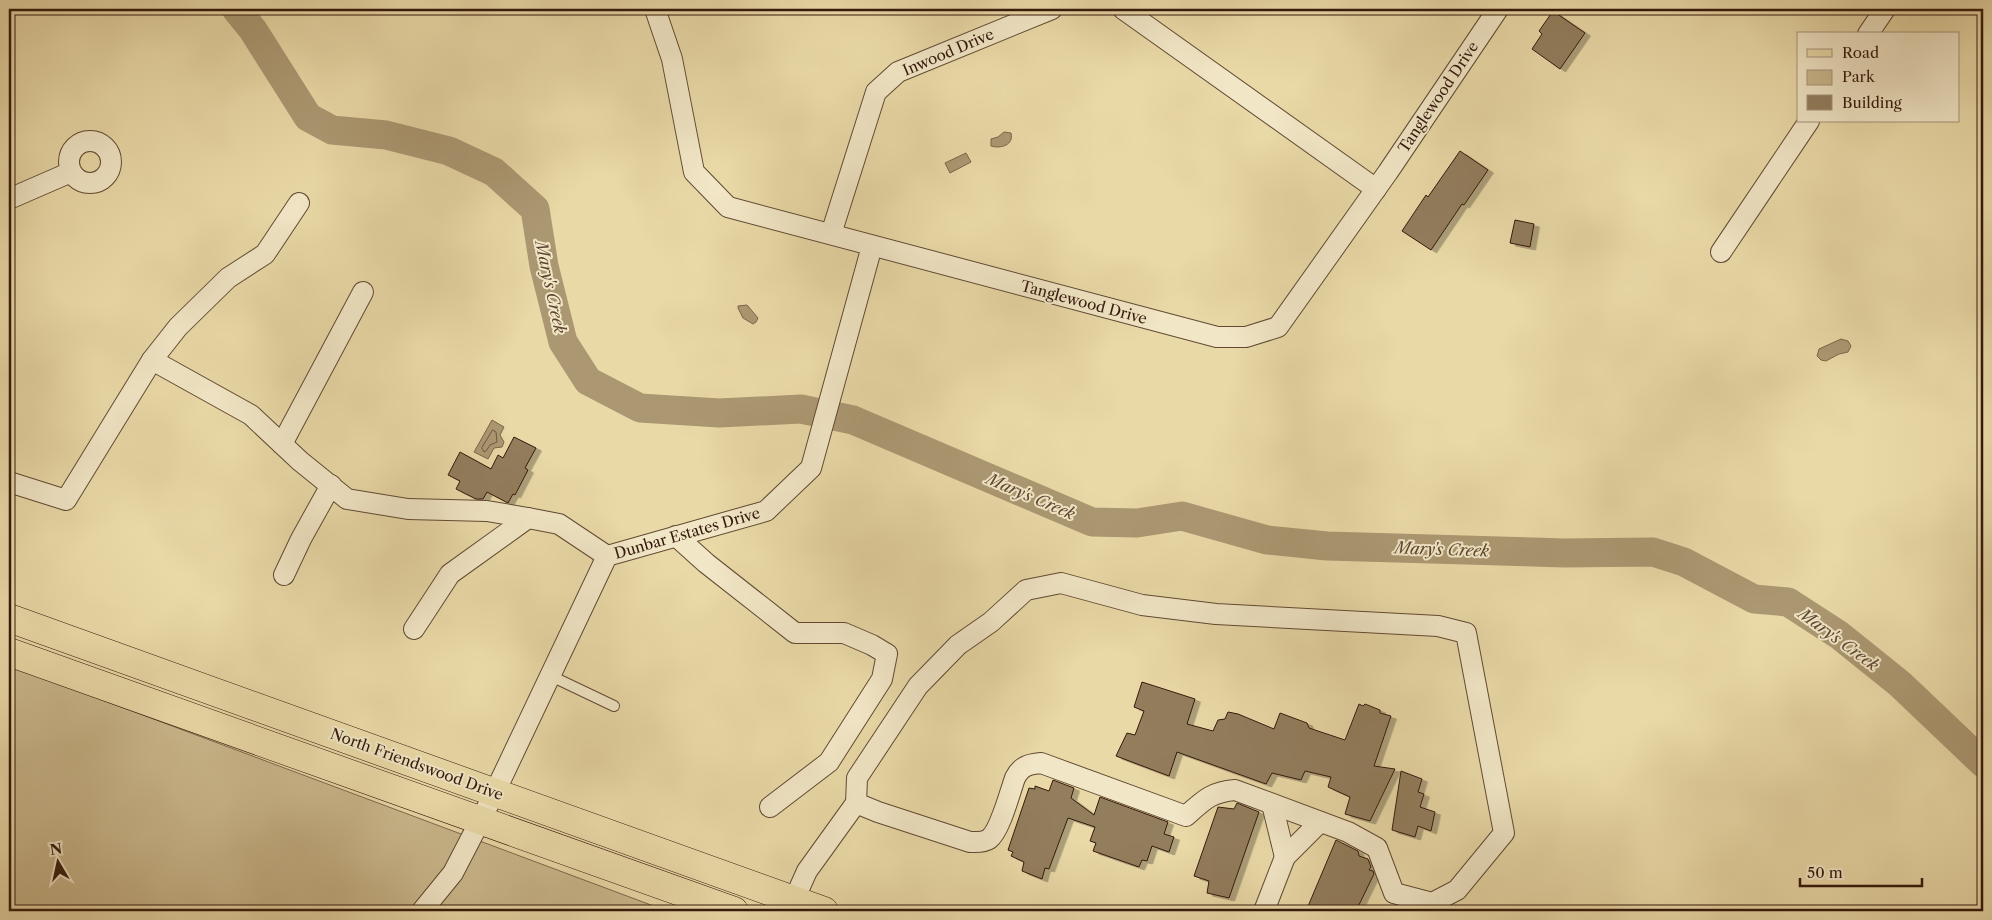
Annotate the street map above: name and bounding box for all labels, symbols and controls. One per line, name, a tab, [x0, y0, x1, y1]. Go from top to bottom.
street label: Inwood Drive	[900, 24, 996, 80]
legend	[1797, 32, 1960, 122]
street label: Tanglewood Drive	[1394, 38, 1482, 156]
text: Road	[1842, 43, 1879, 62]
text: Park	[1842, 67, 1876, 86]
text: Building	[1842, 93, 1902, 112]
water label: Mary's Creek	[531, 237, 571, 336]
street label: Tanglewood Drive	[1019, 276, 1149, 328]
water label: Mary's Creek	[982, 468, 1079, 524]
street label: Dunbar Estates Drive	[612, 503, 762, 563]
water label: Mary's Creek	[1393, 537, 1490, 561]
water label: Mary's Creek	[1793, 602, 1884, 675]
street label: North Friendswood Drive	[328, 724, 506, 804]
north arrow	[32, 838, 82, 888]
text: N	[49, 839, 63, 859]
scale bar	[1800, 855, 1922, 887]
text: 50 m	[1807, 863, 1843, 882]

